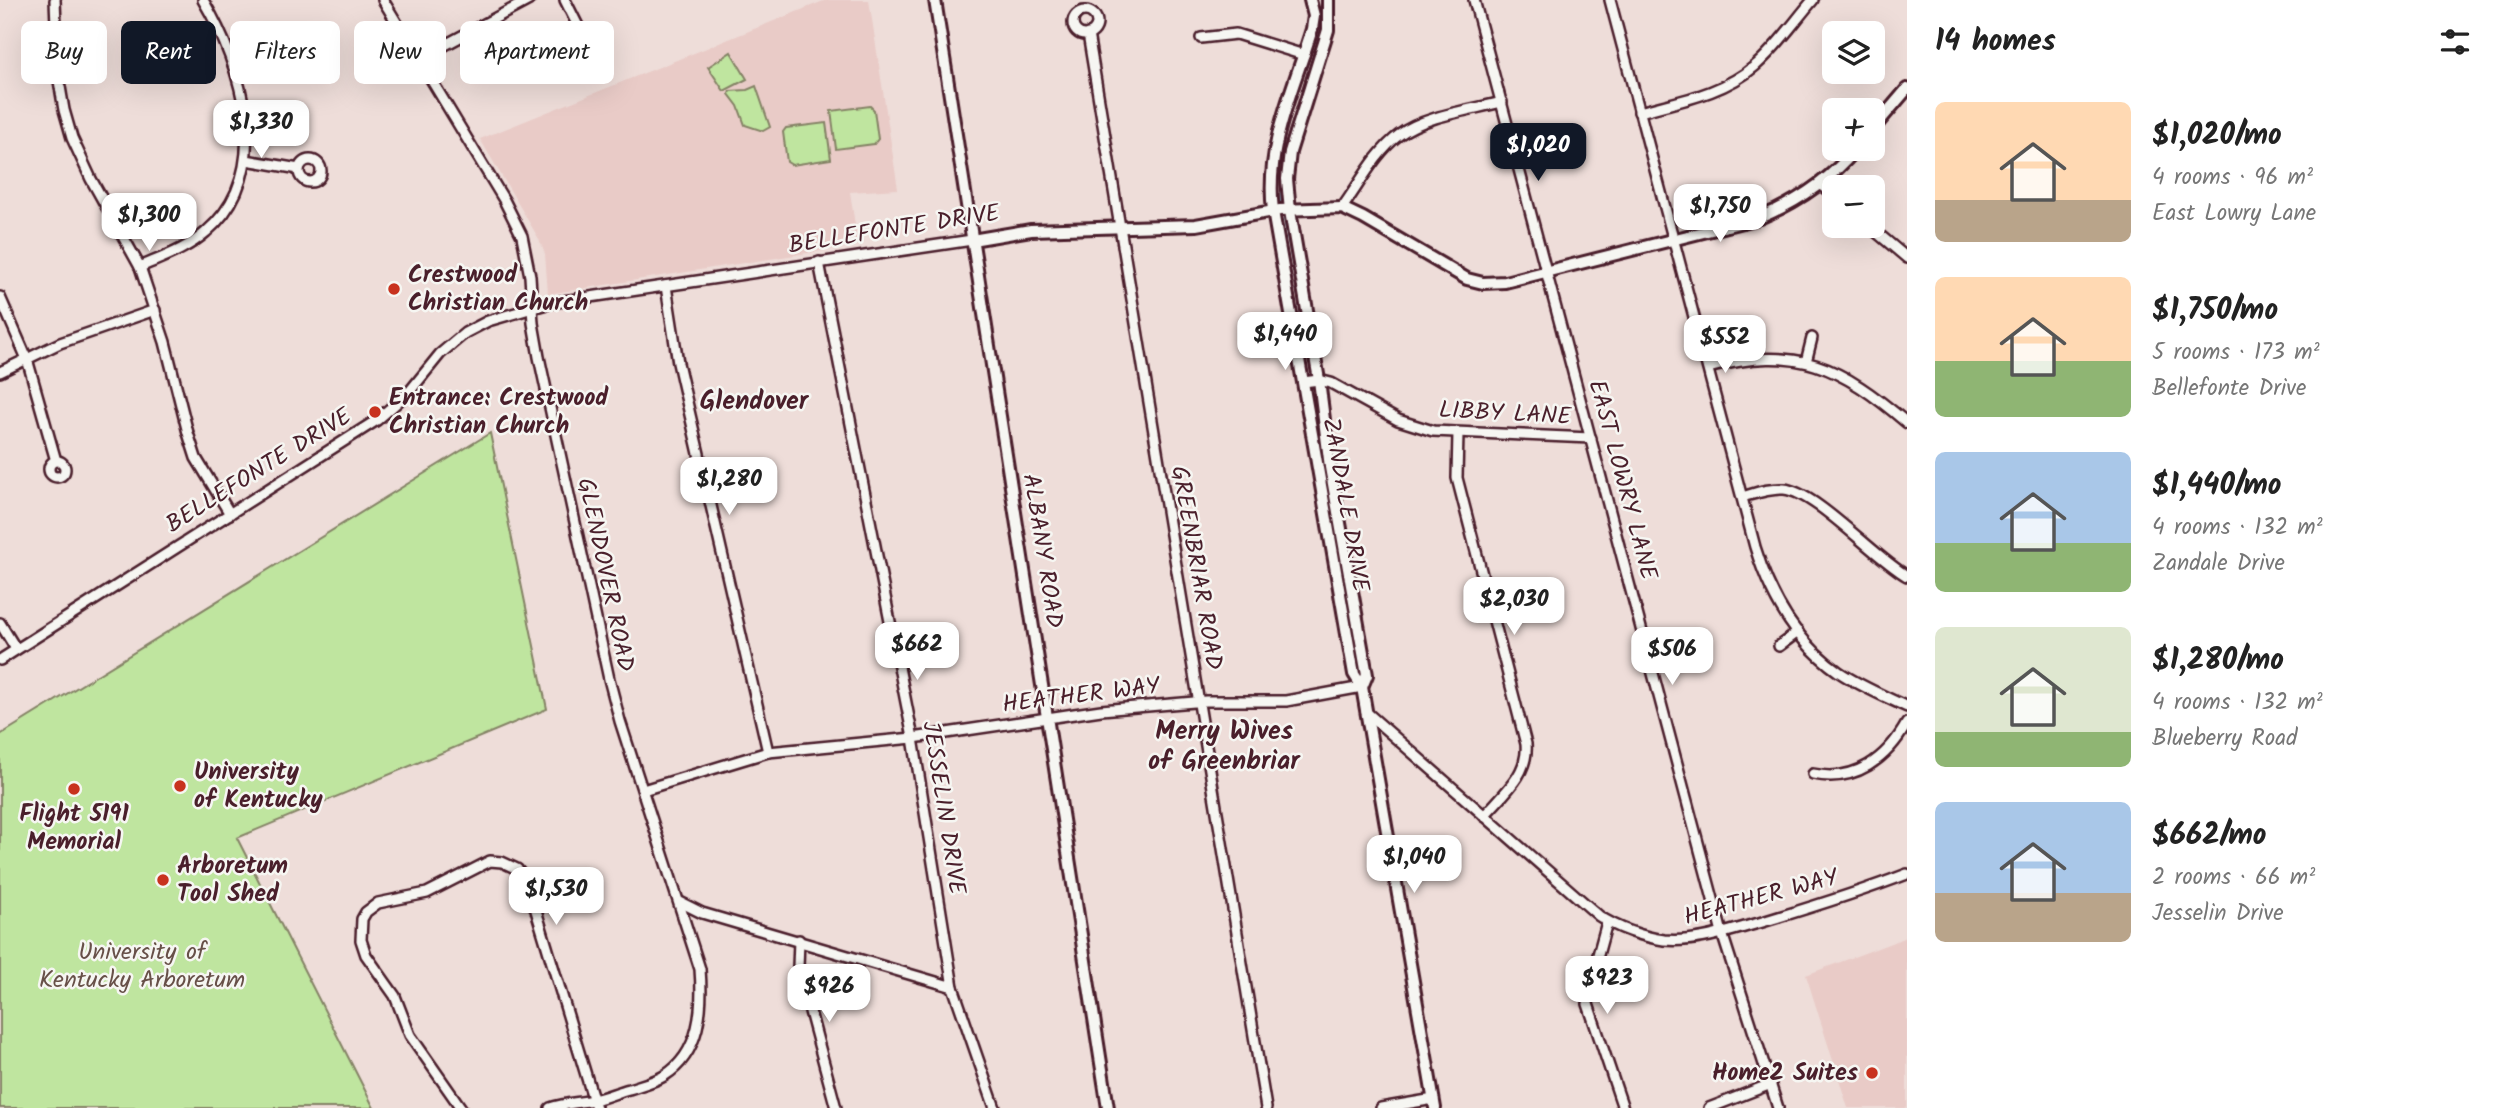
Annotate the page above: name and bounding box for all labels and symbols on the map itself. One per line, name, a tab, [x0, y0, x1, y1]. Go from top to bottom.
pin: $1,330	[204, 100, 318, 160]
pin: $1,020	[1481, 124, 1595, 183]
pin: $1,750	[1663, 184, 1777, 244]
pin: $1,300	[92, 194, 206, 253]
street label: BELLEFONTE DRIVE	[786, 194, 1003, 266]
place label: Crestwood Christian Church	[408, 256, 588, 323]
marker: Crestwood Christian Church	[386, 281, 402, 297]
pin: $1,440	[1228, 312, 1342, 372]
pin: $552	[1684, 316, 1766, 375]
street label: EAST LOWRY LANE	[1577, 376, 1668, 585]
place label: Entrance: Crestwood Christian Church	[389, 379, 609, 446]
district label: Glendover	[700, 381, 810, 423]
street label: LIBBY LANE	[1438, 391, 1573, 437]
street label: BELLEFONTE DRIVE	[158, 397, 361, 544]
marker: Entrance: Crestwood Christian Church	[367, 404, 383, 420]
street label: ZANDALE DRIVE	[1310, 415, 1380, 596]
pin: $1,280	[672, 458, 786, 517]
street label: GREENBRIAR ROAD	[1159, 463, 1233, 673]
street label: ALBANY ROAD	[1011, 471, 1073, 631]
street label: GLENDOVER ROAD	[565, 474, 645, 676]
pin: $2,030	[1457, 578, 1571, 637]
pin: $662	[876, 622, 958, 682]
pin: $506	[1631, 628, 1713, 687]
street label: HEATHER WAY	[1000, 667, 1163, 725]
district label: Merry Wives of Greenbriar	[1148, 711, 1301, 783]
street label: JESSELIN DRIVE	[910, 719, 976, 898]
place label: University of Kentucky	[194, 753, 323, 820]
marker: University of Kentucky	[172, 778, 188, 794]
marker: Flight 5191 Memorial	[66, 781, 82, 797]
place label: Flight 5191 Memorial	[19, 795, 130, 862]
pin: $1,040	[1357, 836, 1471, 895]
place label: Arboretum Tool Shed	[177, 847, 288, 914]
street label: HEATHER WAY	[1679, 858, 1844, 937]
pin: $1,530	[499, 867, 613, 927]
marker: Arboretum Tool Shed	[155, 872, 171, 888]
park label: University of Kentucky Arboretum	[39, 933, 245, 1000]
pin: $923	[1566, 956, 1648, 1016]
pin: $926	[788, 964, 870, 1024]
place label: Home2 Suites	[1712, 1054, 1858, 1093]
marker: Home2 Suites	[1864, 1065, 1880, 1081]

